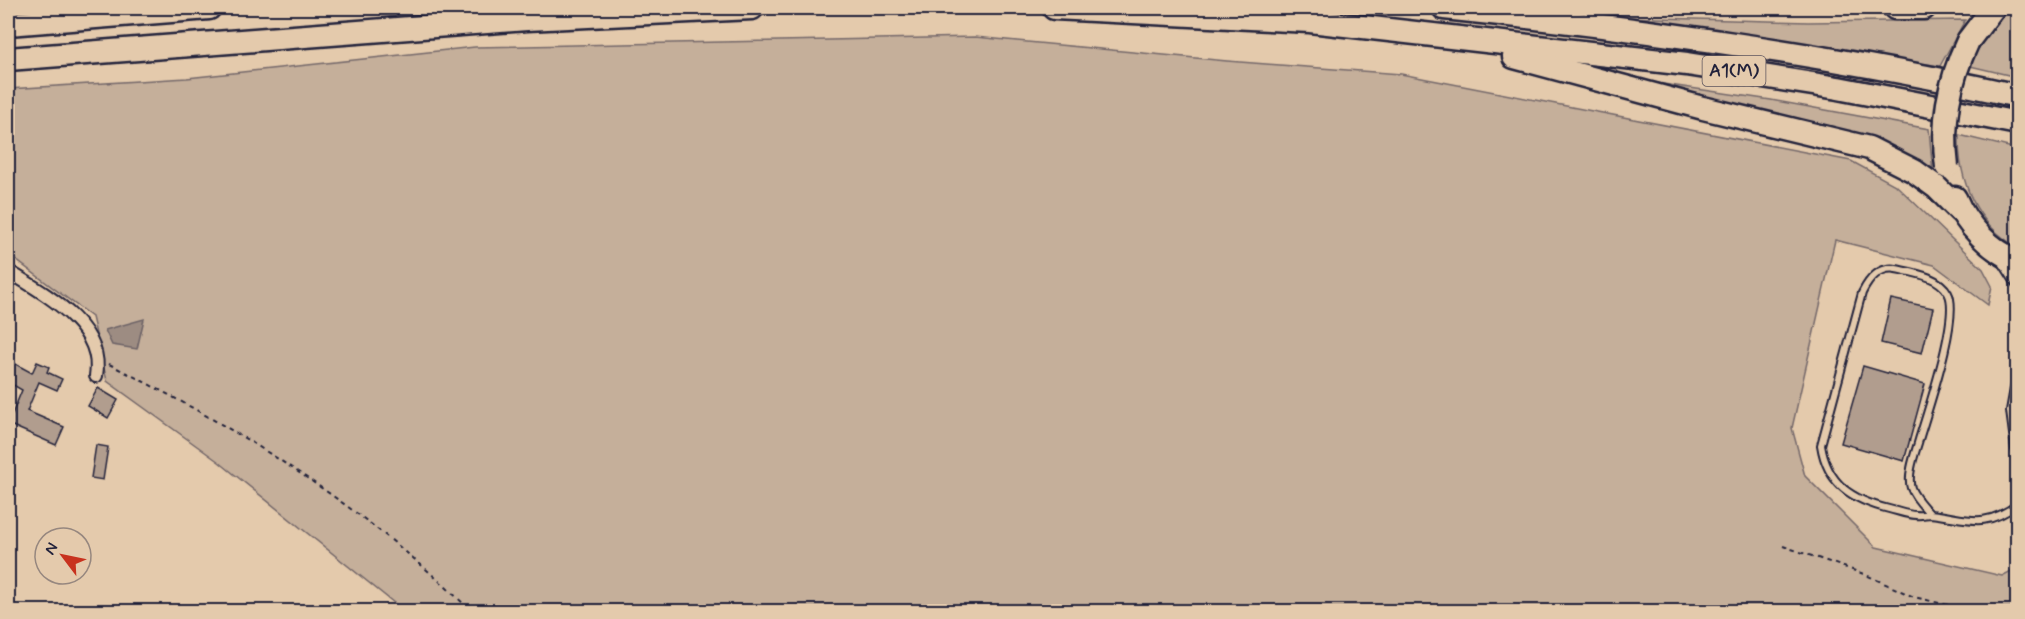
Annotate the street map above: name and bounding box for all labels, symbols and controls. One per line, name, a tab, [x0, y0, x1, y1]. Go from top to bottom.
road number: A1(M)	[1702, 56, 1766, 86]
north arrow	[33, 526, 93, 586]
text: N	[40, 539, 63, 559]

